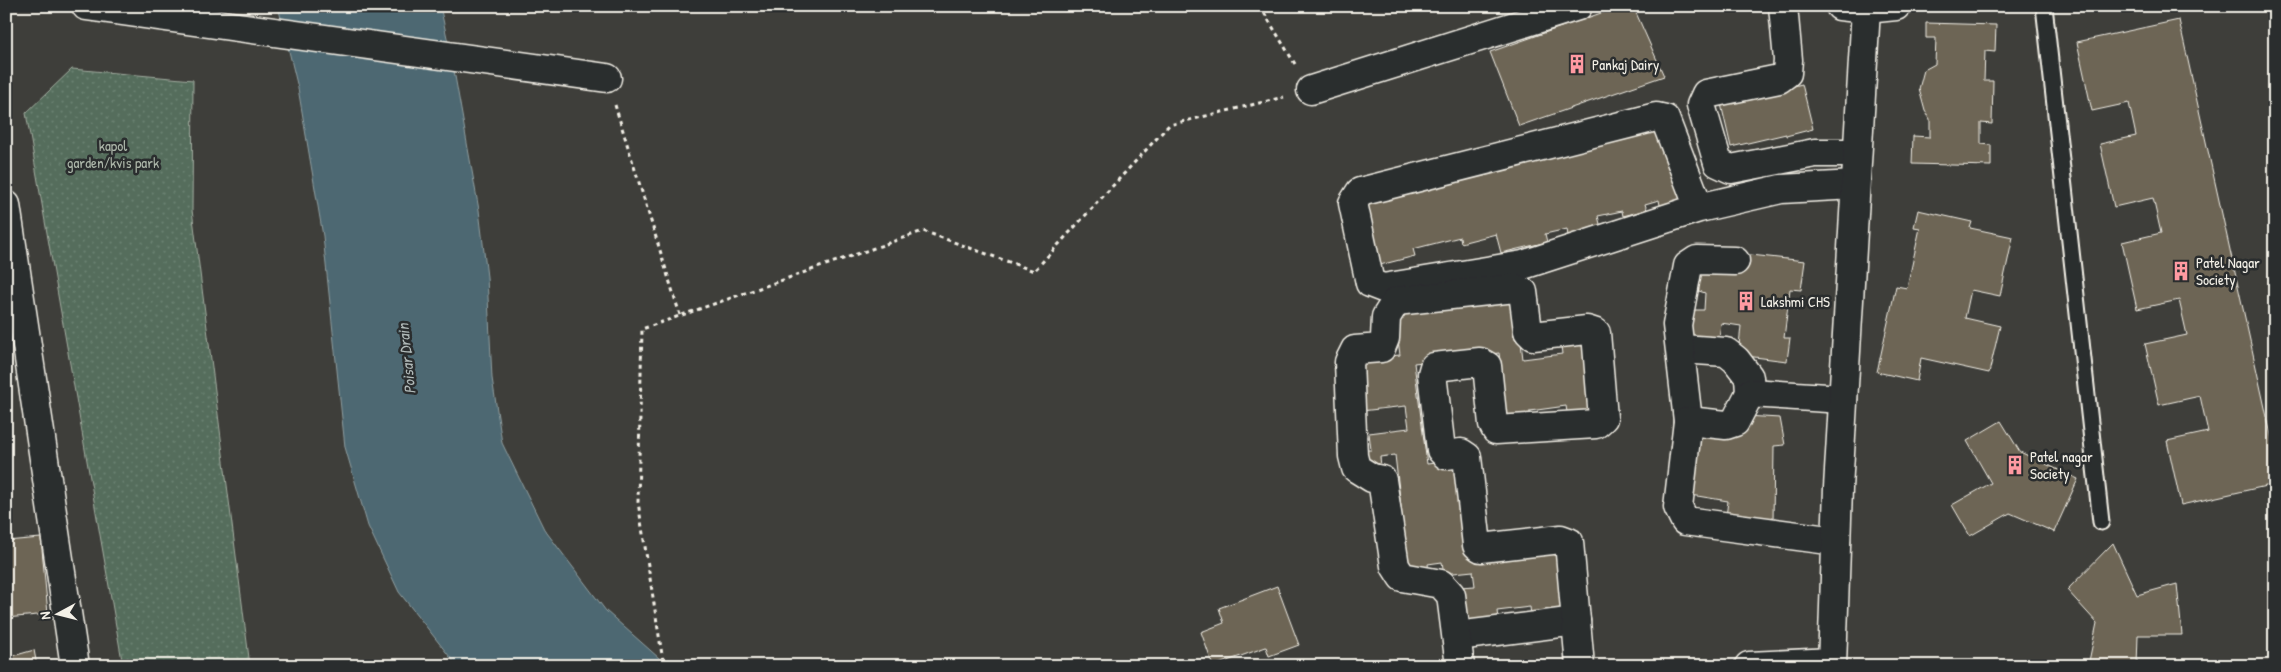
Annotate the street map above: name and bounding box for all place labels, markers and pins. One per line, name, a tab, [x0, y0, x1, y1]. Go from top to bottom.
building icon: Pankaj Dairy	[1566, 53, 1588, 75]
place label: Pankaj Dairy	[1592, 54, 1659, 75]
place label: Patel Nagar Society	[2196, 252, 2260, 290]
building icon: Patel Nagar Society	[2170, 260, 2192, 282]
building icon: Lakshmi CHS	[1735, 290, 1757, 312]
place label: Lakshmi CHS	[1761, 291, 1830, 312]
place label: Patel nagar Society	[2030, 446, 2093, 484]
building icon: Patel nagar Society	[2004, 454, 2026, 476]

